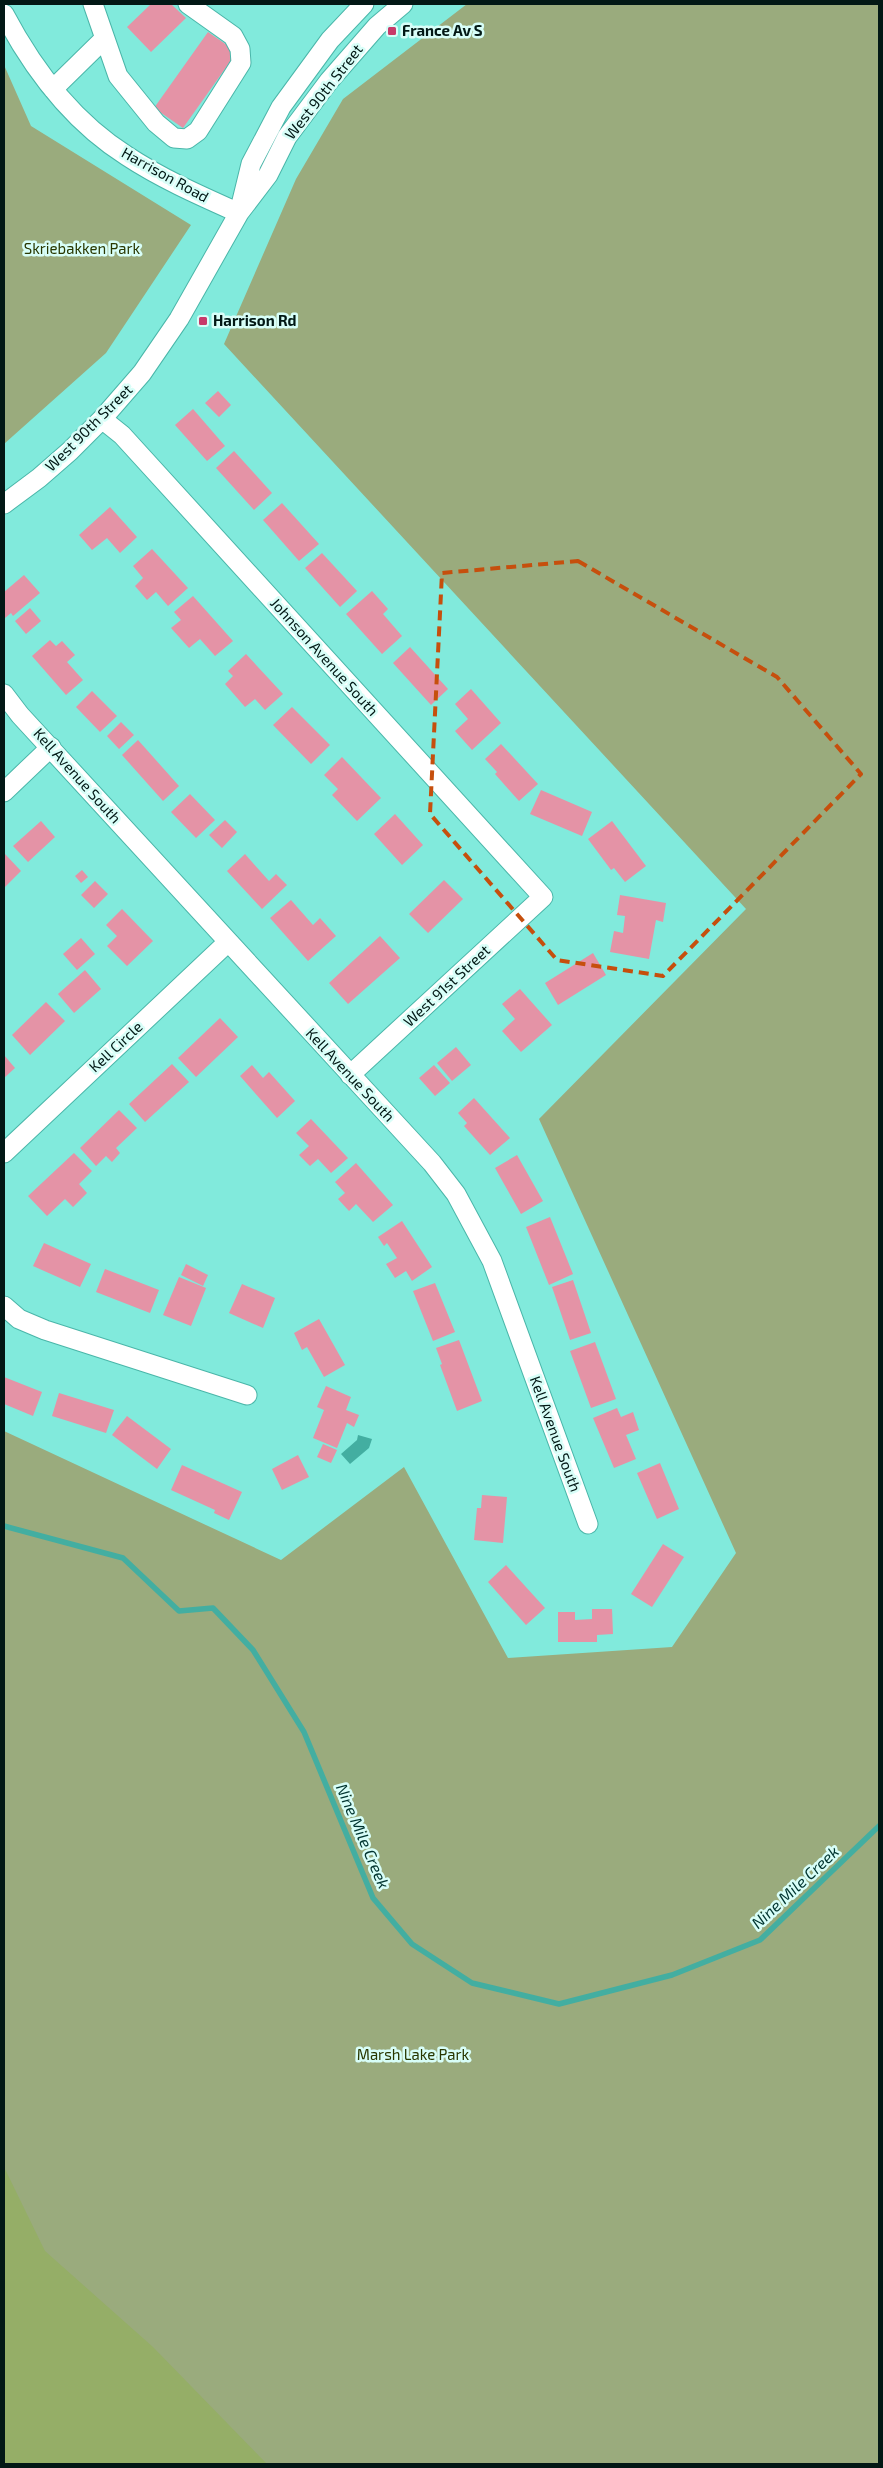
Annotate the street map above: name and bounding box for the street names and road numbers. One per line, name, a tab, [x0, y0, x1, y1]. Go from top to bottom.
street label: West 90th Street	[280, 40, 366, 143]
street label: Harrison Road	[119, 143, 212, 205]
street label: West 90th Street	[41, 380, 136, 475]
street label: Johnson Avenue South	[267, 594, 382, 719]
street label: Kell Avenue South	[30, 724, 125, 827]
street label: West 91st Street	[399, 940, 493, 1030]
street label: Kell Circle	[85, 1017, 146, 1076]
street label: Kell Avenue South	[303, 1024, 399, 1125]
street label: Kell Avenue South	[527, 1373, 585, 1494]

